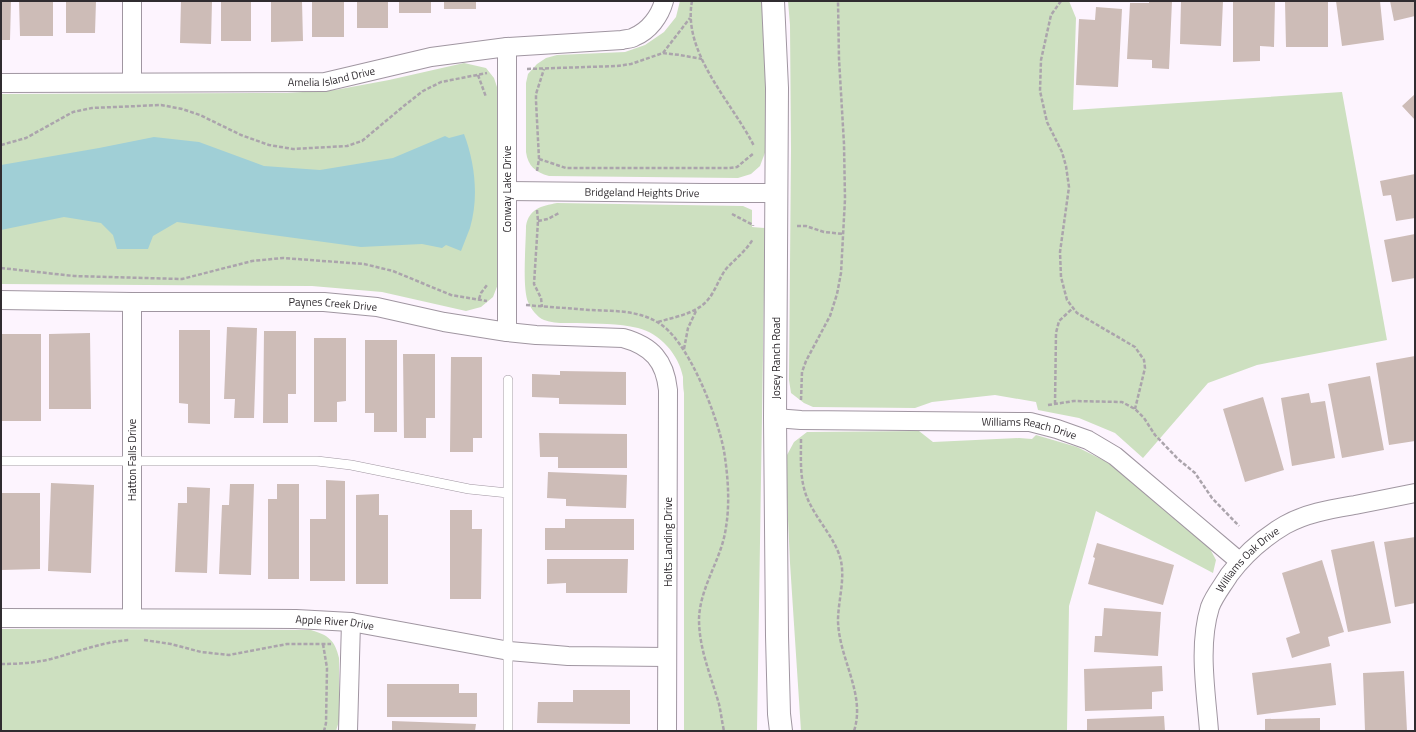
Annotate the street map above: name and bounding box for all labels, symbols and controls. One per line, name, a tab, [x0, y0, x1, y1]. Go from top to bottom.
street label: Amelia Island Drive	[288, 62, 377, 90]
street label: Conway Lake Drive	[499, 145, 515, 233]
street label: Bridgeland Heights Drive	[585, 184, 700, 201]
street label: Paynes Creek Drive	[289, 294, 378, 315]
street label: Josey Ranch Road	[768, 317, 784, 399]
street label: Williams Reach Drive	[981, 414, 1079, 444]
street label: Hatton Falls Drive	[124, 418, 140, 501]
street label: Holts Landing Drive	[660, 497, 676, 587]
street label: Williams Oak Drive	[1212, 523, 1283, 596]
street label: Apple River Drive	[295, 611, 376, 634]

